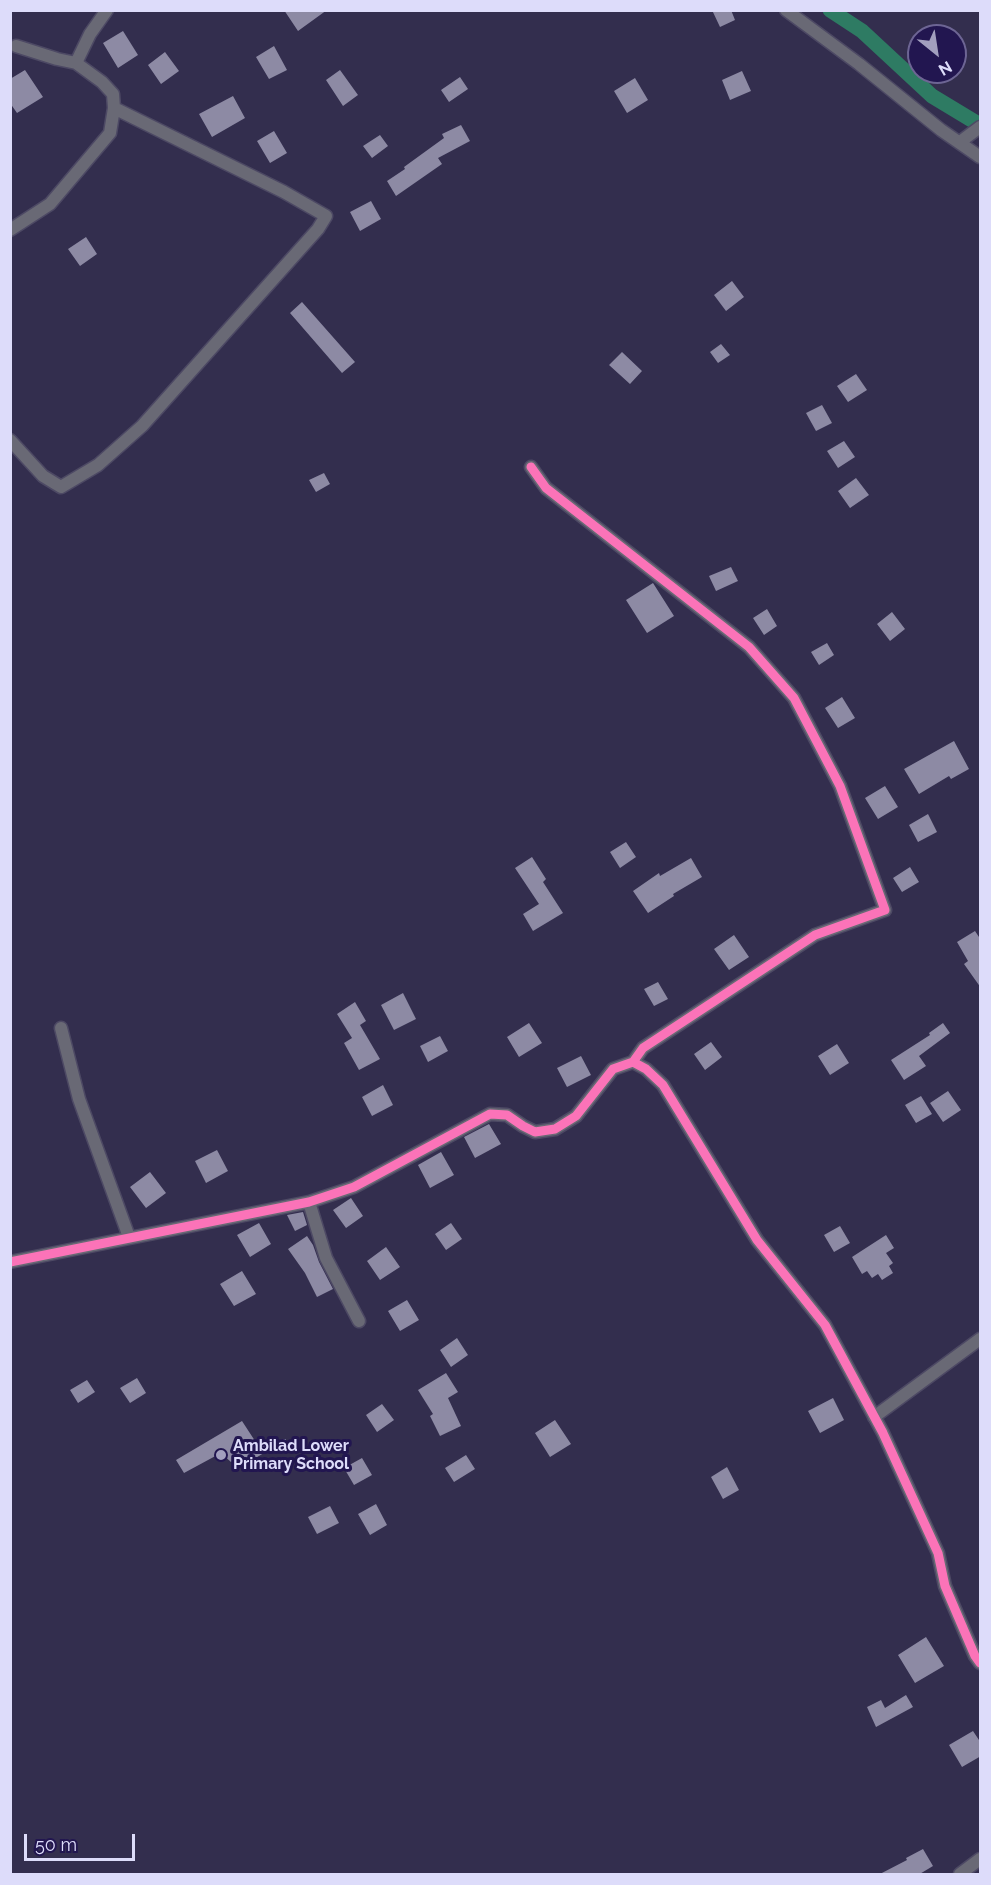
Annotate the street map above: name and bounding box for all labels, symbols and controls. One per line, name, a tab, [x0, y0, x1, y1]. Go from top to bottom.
north arrow	[907, 24, 967, 84]
text: N	[935, 57, 955, 80]
place label: Ambilad Lower Primary School	[233, 1436, 349, 1474]
marker: Ambilad Lower Primary School	[214, 1448, 228, 1462]
scale bar	[27, 1822, 138, 1860]
text: 50 m	[35, 1834, 77, 1855]

